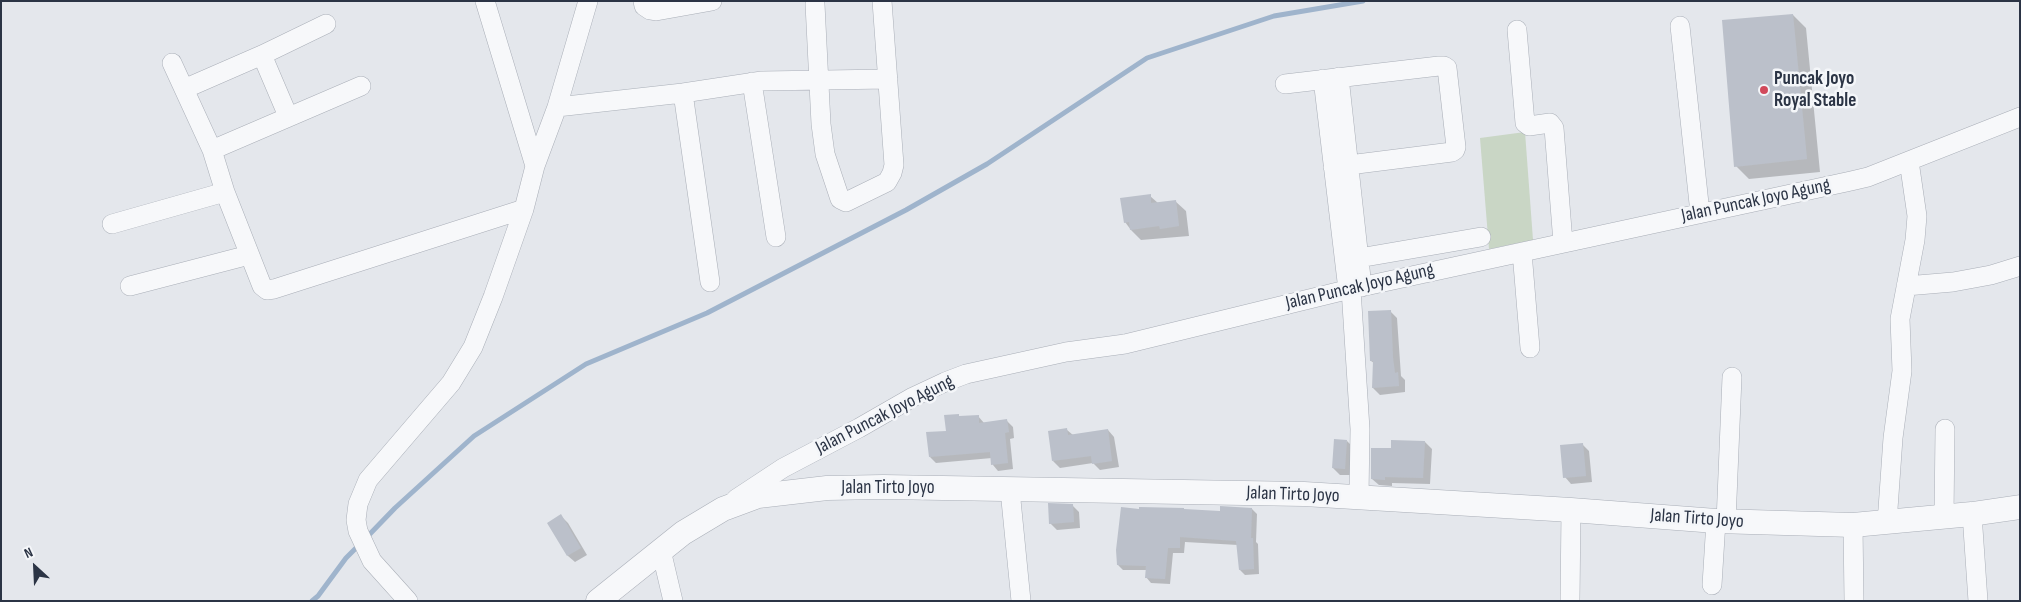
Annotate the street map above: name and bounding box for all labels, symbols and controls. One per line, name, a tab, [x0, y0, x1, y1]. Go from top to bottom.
place label: Puncak Joyo Royal Stable	[1774, 68, 1856, 112]
marker: Puncak Joyo Royal Stable	[1758, 84, 1770, 96]
street label: Jalan Puncak Joyo Agung	[1679, 174, 1833, 228]
street label: Jalan Puncak Joyo Agung	[1284, 259, 1436, 315]
street label: Jalan Puncak Joyo Agung	[812, 370, 958, 460]
street label: Jalan Tirto Joyo	[841, 477, 935, 499]
street label: Jalan Tirto Joyo	[1246, 482, 1340, 508]
street label: Jalan Tirto Joyo	[1650, 504, 1744, 534]
north arrow	[10, 542, 60, 592]
text: N	[21, 544, 35, 562]

